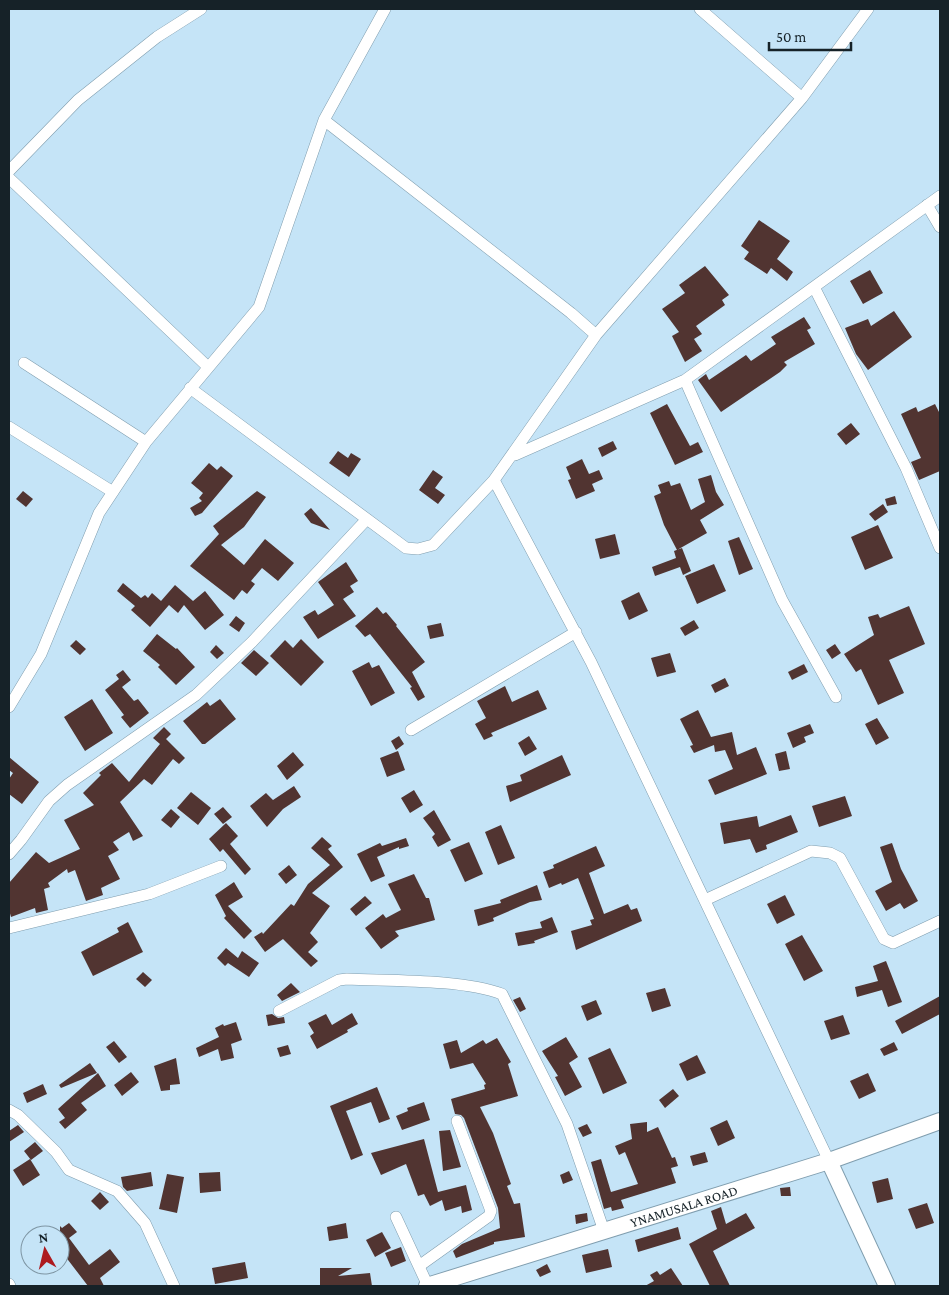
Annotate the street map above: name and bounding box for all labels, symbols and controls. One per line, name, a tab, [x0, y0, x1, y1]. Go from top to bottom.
scale bar	[769, 20, 852, 52]
text: 50 m	[776, 29, 806, 45]
street label: YNAMUSALA ROAD	[628, 1182, 740, 1230]
north arrow	[20, 1225, 70, 1275]
text: N	[37, 1228, 49, 1246]

